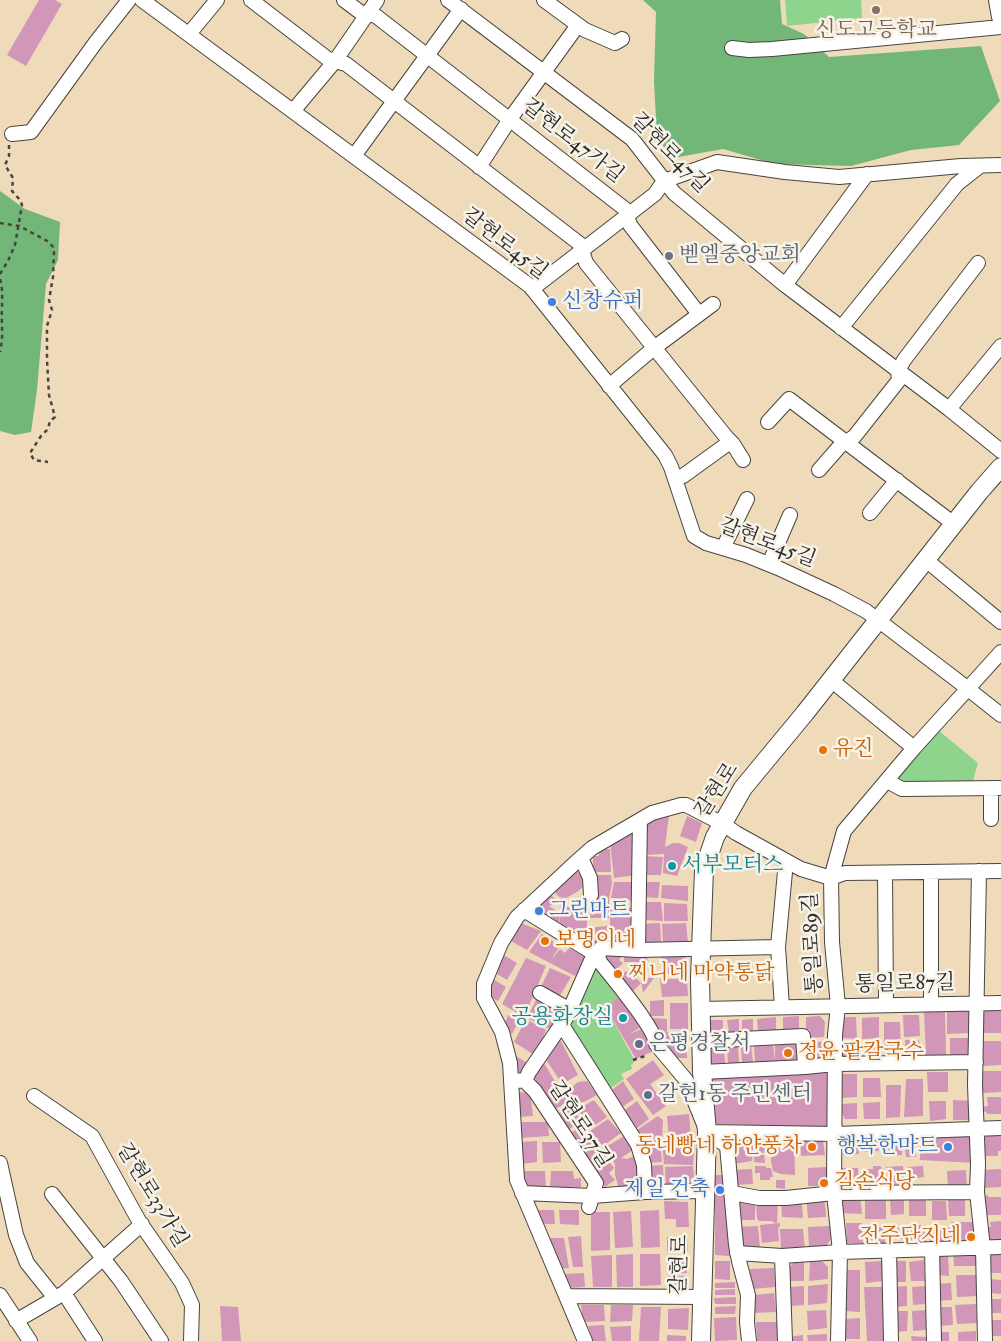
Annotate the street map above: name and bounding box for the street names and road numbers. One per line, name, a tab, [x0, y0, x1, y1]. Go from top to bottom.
street label: 갈현로47가길	[516, 95, 628, 189]
street label: 갈현로47길	[625, 109, 713, 199]
street label: 갈현로45길	[456, 204, 552, 286]
street label: 갈현로45길	[715, 514, 819, 574]
street label: 갈현로	[691, 759, 745, 823]
street label: 통일로89길	[799, 892, 829, 994]
street label: 통일로87길	[854, 972, 956, 998]
street label: 갈현로37길	[542, 1077, 616, 1173]
street label: 갈현로33가길	[110, 1139, 192, 1253]
street label: 갈현로	[667, 1234, 695, 1296]

